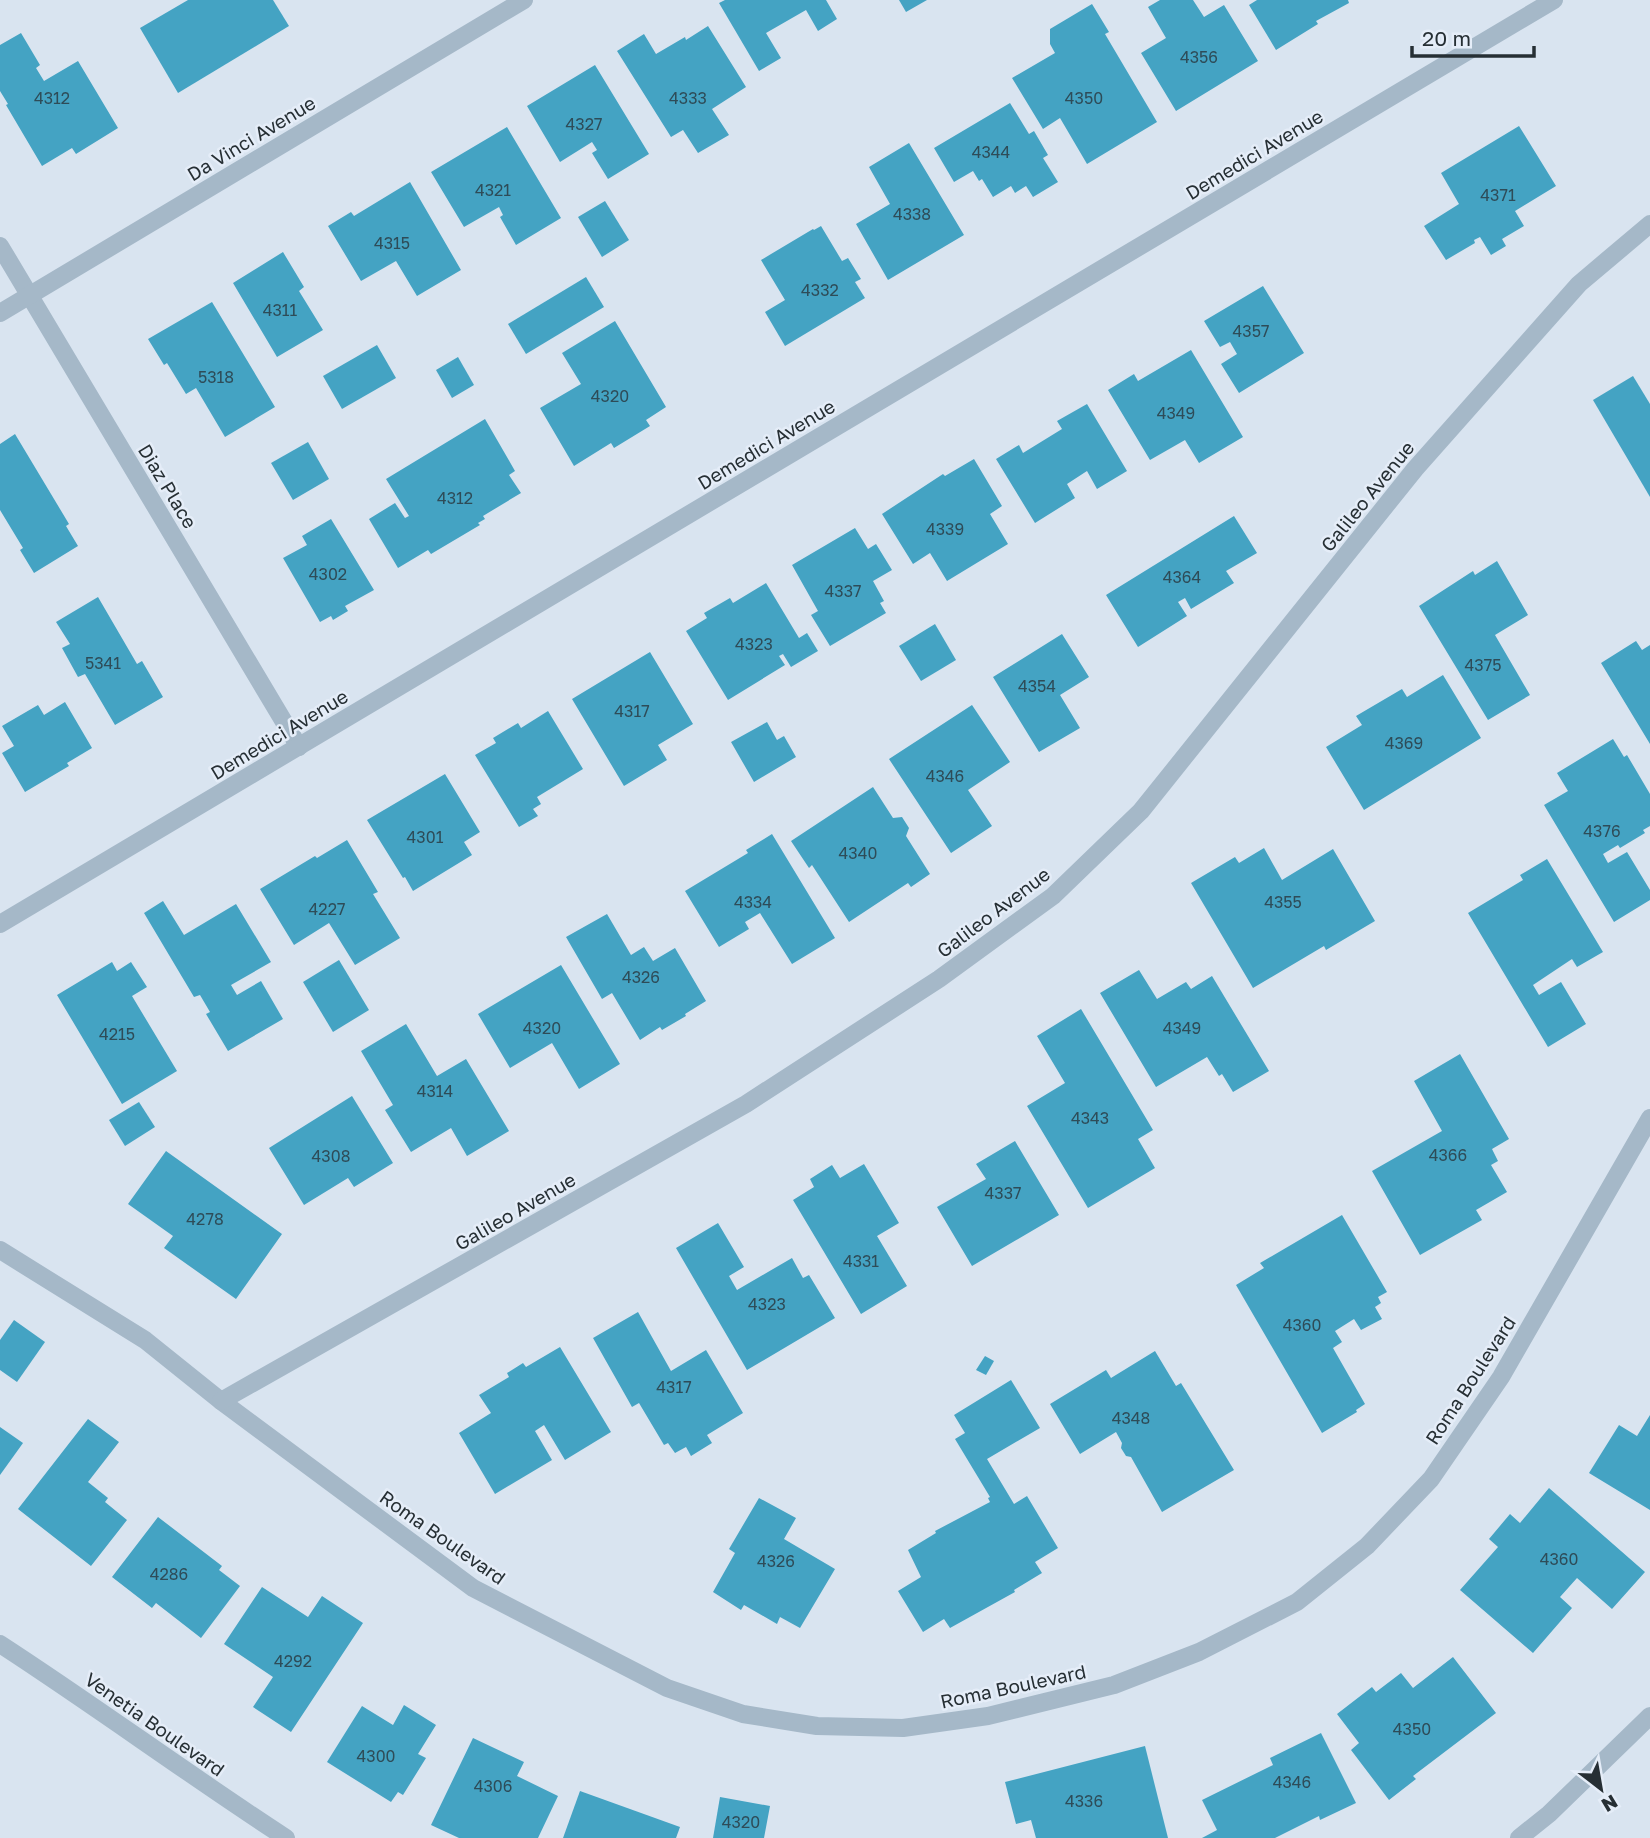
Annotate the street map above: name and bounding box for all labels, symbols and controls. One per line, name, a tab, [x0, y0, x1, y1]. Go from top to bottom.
scale bar	[1412, 14, 1534, 58]
text: 20 m	[1422, 25, 1471, 51]
house number: 4356	[1180, 47, 1218, 67]
house number: 4312	[34, 88, 70, 108]
house number: 4333	[669, 88, 707, 108]
house number: 4350	[1065, 88, 1103, 108]
street label: Da Vinci Avenue	[183, 91, 319, 185]
street label: Demedici Avenue	[1181, 104, 1327, 204]
house number: 4327	[566, 114, 602, 134]
house number: 4344	[972, 142, 1010, 162]
house number: 4321	[475, 180, 511, 200]
house number: 4371	[1480, 185, 1516, 205]
house number: 4338	[893, 204, 931, 224]
house number: 4315	[374, 233, 410, 253]
house number: 4332	[801, 280, 839, 300]
house number: 4311	[263, 300, 298, 320]
house number: 4357	[1233, 321, 1269, 341]
house number: 5318	[198, 367, 234, 387]
house number: 4320	[591, 386, 629, 406]
street label: Demedici Avenue	[693, 394, 839, 494]
house number: 4349	[1157, 403, 1195, 423]
street label: Galileo Avenue	[1315, 436, 1419, 556]
street label: Diaz Place	[134, 440, 202, 532]
house number: 4312	[437, 488, 473, 508]
house number: 4339	[926, 519, 964, 539]
house number: 4302	[309, 564, 347, 584]
house number: 4364	[1163, 567, 1201, 587]
house number: 4337	[825, 581, 861, 601]
house number: 4323	[735, 634, 773, 654]
house number: 5341	[85, 653, 121, 673]
house number: 4375	[1465, 655, 1501, 675]
house number: 4354	[1018, 676, 1056, 696]
street label: Demedici Avenue	[206, 684, 352, 784]
house number: 4317	[614, 701, 650, 721]
house number: 4369	[1385, 733, 1423, 753]
house number: 4346	[926, 766, 964, 786]
house number: 4376	[1583, 821, 1621, 841]
house number: 4301	[407, 827, 444, 847]
house number: 4340	[839, 843, 877, 863]
street label: Galileo Avenue	[932, 862, 1054, 962]
house number: 4334	[734, 892, 772, 912]
house number: 4355	[1264, 892, 1302, 912]
house number: 4227	[309, 899, 345, 919]
house number: 4326	[622, 967, 660, 987]
house number: 4320	[523, 1018, 561, 1038]
house number: 4349	[1163, 1018, 1201, 1038]
house number: 4215	[99, 1024, 135, 1044]
house number: 4314	[417, 1081, 453, 1101]
house number: 4343	[1071, 1108, 1109, 1128]
house number: 4366	[1429, 1145, 1467, 1165]
house number: 4308	[312, 1146, 350, 1166]
street label: Galileo Avenue	[451, 1167, 579, 1255]
house number: 4337	[985, 1183, 1021, 1203]
house number: 4278	[186, 1209, 224, 1229]
house number: 4331	[843, 1251, 879, 1271]
house number: 4323	[748, 1294, 786, 1314]
street label: Roma Boulevard	[1420, 1312, 1520, 1448]
house number: 4360	[1283, 1315, 1321, 1335]
house number: 4317	[656, 1377, 692, 1397]
house number: 4348	[1112, 1408, 1150, 1428]
street label: Roma Boulevard	[376, 1485, 510, 1589]
house number: 4360	[1540, 1549, 1578, 1569]
house number: 4326	[757, 1551, 795, 1571]
house number: 4286	[150, 1564, 188, 1584]
house number: 4292	[274, 1651, 312, 1671]
street label: Roma Boulevard	[938, 1659, 1088, 1713]
street label: Venetia Boulevard	[81, 1667, 229, 1781]
house number: 4350	[1393, 1719, 1431, 1739]
house number: 4300	[357, 1746, 395, 1766]
north arrow	[1566, 1754, 1636, 1824]
house number: 4346	[1273, 1772, 1311, 1792]
house number: 4306	[474, 1776, 512, 1796]
text: N	[1598, 1790, 1622, 1818]
house number: 4336	[1065, 1791, 1103, 1811]
house number: 4320	[722, 1812, 760, 1832]

